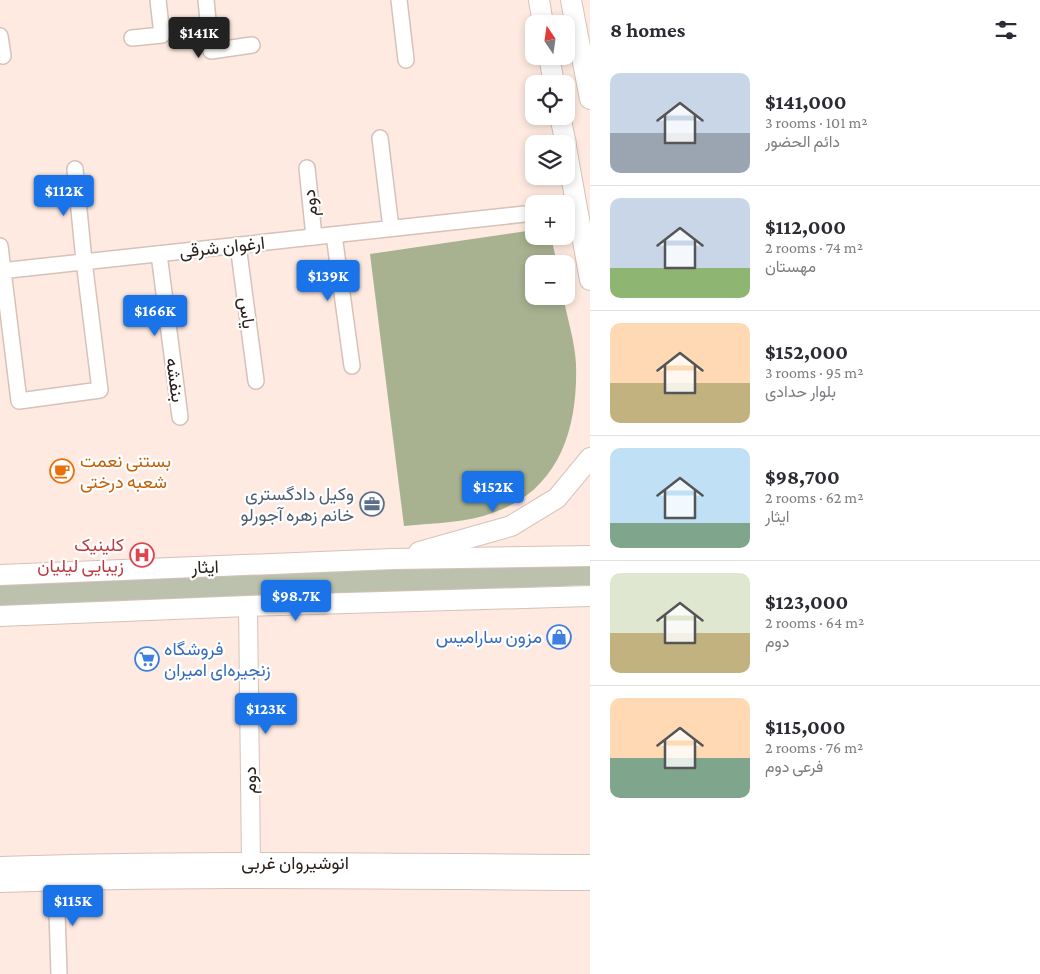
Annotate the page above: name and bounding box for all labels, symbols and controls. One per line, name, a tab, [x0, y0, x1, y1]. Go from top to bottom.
north arrow	[525, 15, 575, 65]
map controls	[525, 15, 575, 305]
icon: filters	[992, 16, 1020, 44]
pin: $141K	[164, 17, 234, 59]
text: 8 homes	[610, 18, 685, 42]
text: $141K	[180, 24, 218, 41]
button: locate	[525, 75, 575, 125]
text: $141,000	[765, 90, 847, 114]
icon: home	[650, 93, 710, 153]
text: 3 rooms · 101 m²	[765, 114, 868, 131]
text: دائم الحضور	[765, 133, 840, 150]
button: layers	[525, 135, 575, 185]
pin: $112K	[29, 174, 99, 217]
text: $112K	[45, 182, 83, 199]
street label: دوم	[299, 188, 323, 218]
button: +	[525, 195, 575, 245]
text: $112,000	[765, 215, 846, 239]
icon: home	[650, 218, 710, 278]
street label: ارغوان شرقی	[178, 233, 266, 262]
text: 2 rooms · 74 m²	[765, 239, 863, 256]
button: −	[525, 255, 575, 305]
text: مهستان	[765, 258, 816, 275]
pin: $139K	[293, 260, 363, 302]
text: $139K	[308, 267, 348, 284]
pin: $166K	[120, 294, 190, 337]
street label: یاس	[234, 296, 259, 330]
text: $166K	[134, 302, 176, 319]
text: $152,000	[765, 340, 848, 364]
icon: home	[650, 343, 710, 403]
street label: بنفشه	[162, 356, 188, 404]
text: 3 rooms · 95 m²	[765, 364, 863, 381]
text: بلوار حدادی	[765, 383, 836, 400]
place label: بستنی نعمت شعبه درختی	[80, 451, 171, 493]
cafe icon: بستنی نعمت شعبه درختی	[49, 458, 75, 484]
text: $98,700	[765, 465, 840, 489]
icon: home	[650, 468, 710, 528]
pin: $152K	[458, 470, 528, 513]
text: $152K	[473, 478, 513, 495]
place label: وکیل دادگستری خانم زهره آجورلو	[240, 484, 354, 527]
text: 2 rooms · 62 m²	[765, 489, 863, 506]
office icon: وکیل دادگستری خانم زهره آجورلو	[359, 491, 385, 517]
text: ایثار	[765, 508, 789, 525]
place label: کلینیک زیبایی لیلیان	[37, 535, 124, 577]
hospital icon: کلینیک زیبایی لیلیان	[129, 542, 155, 568]
street label: ایثار	[190, 557, 219, 579]
pin: $98.7K	[255, 580, 337, 622]
text: $98.7K	[272, 587, 320, 604]
text: $123,000	[765, 590, 848, 614]
icon: home	[650, 593, 710, 653]
text: 2 rooms · 64 m²	[765, 614, 864, 631]
shop icon: مزون سارامیس	[546, 624, 572, 650]
place label: مزون سارامیس	[436, 627, 542, 648]
text: دوم	[765, 633, 789, 650]
place label: فروشگاه زنجیره‌ای امیران	[164, 639, 271, 681]
supermarket icon: فروشگاه زنجیره‌ای امیران	[134, 646, 160, 672]
pin: $123K	[231, 692, 301, 735]
text: $123K	[246, 700, 286, 717]
text: $115,000	[765, 715, 845, 739]
icon: home	[650, 718, 710, 778]
text: 2 rooms · 76 m²	[765, 739, 863, 756]
text: فرعی دوم	[765, 758, 823, 775]
street label: دوم	[240, 766, 262, 794]
street label: انوشیروان غربی	[241, 853, 349, 874]
pin: $115K	[38, 884, 108, 927]
text: $115K	[54, 892, 92, 909]

